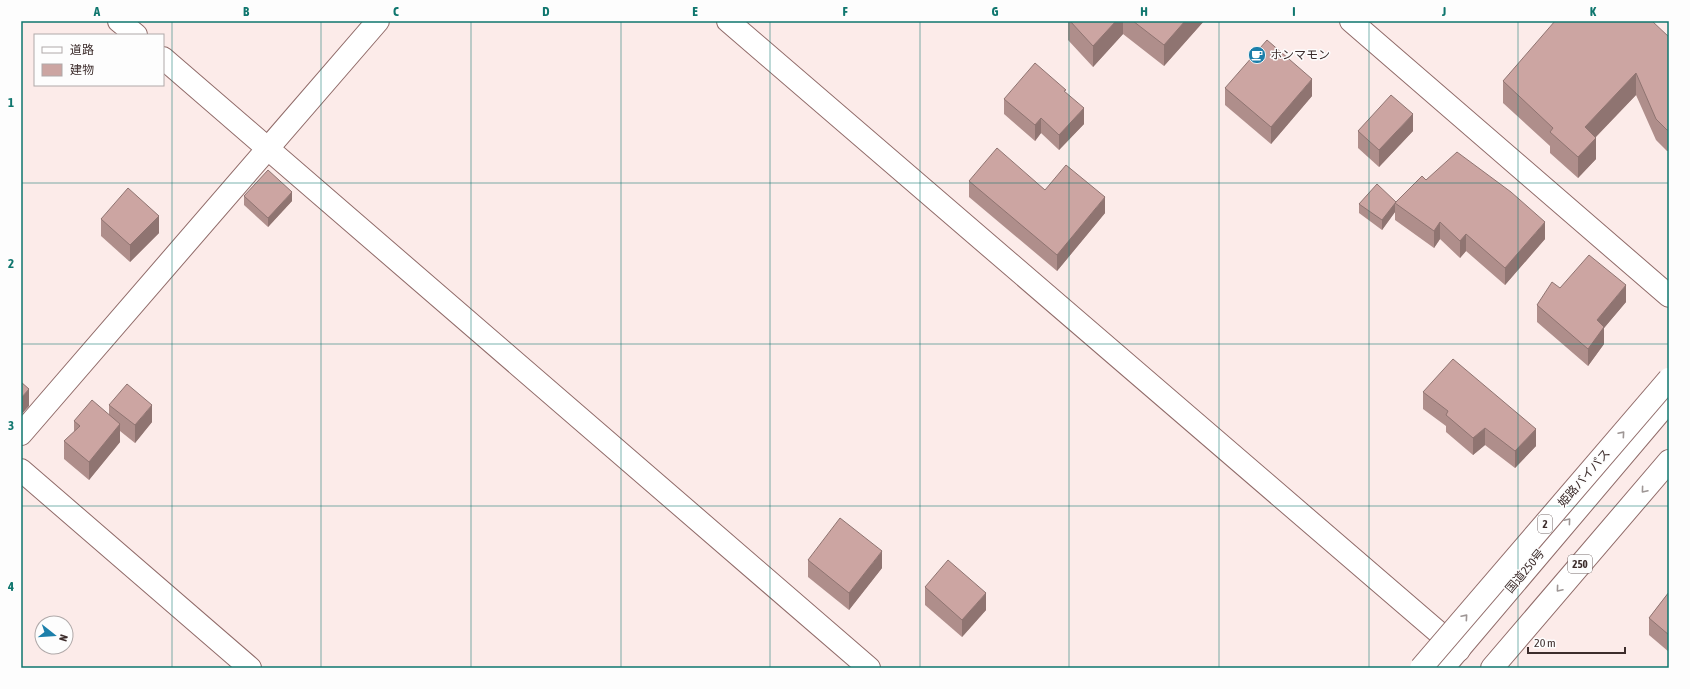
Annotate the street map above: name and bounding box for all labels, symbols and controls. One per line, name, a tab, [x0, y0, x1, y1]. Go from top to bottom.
text: A	[93, 4, 101, 19]
text: B	[243, 4, 250, 19]
text: C	[393, 4, 399, 19]
text: D	[542, 4, 550, 19]
text: E	[692, 4, 698, 19]
text: F	[842, 4, 848, 19]
text: G	[992, 4, 999, 19]
text: H	[1140, 4, 1148, 19]
text: I	[1292, 4, 1296, 19]
text: J	[1441, 4, 1446, 19]
text: K	[1590, 4, 1597, 19]
legend	[34, 34, 164, 86]
text: 道路	[70, 43, 94, 57]
cafe icon: ホンマモン	[1247, 45, 1267, 65]
place label: ホンマモン	[1270, 48, 1330, 62]
text: 建物	[70, 63, 94, 77]
text: 1	[8, 95, 14, 110]
text: 2	[8, 256, 14, 271]
text: 3	[8, 418, 14, 433]
one-way arrow	[1618, 431, 1625, 438]
street label: 姫路バイパス	[1555, 446, 1613, 510]
one-way arrow	[1641, 486, 1648, 493]
road number: 2	[1538, 515, 1552, 533]
one-way arrow	[1563, 518, 1570, 525]
street label: 国道250号	[1503, 546, 1547, 596]
road number: 250	[1568, 555, 1592, 573]
text: 4	[7, 579, 14, 594]
one-way arrow	[1557, 585, 1564, 592]
one-way arrow	[1460, 614, 1467, 622]
north arrow	[34, 615, 74, 655]
scale bar	[1528, 629, 1625, 655]
text: N	[57, 633, 70, 643]
text: 20 m	[1534, 636, 1556, 650]

